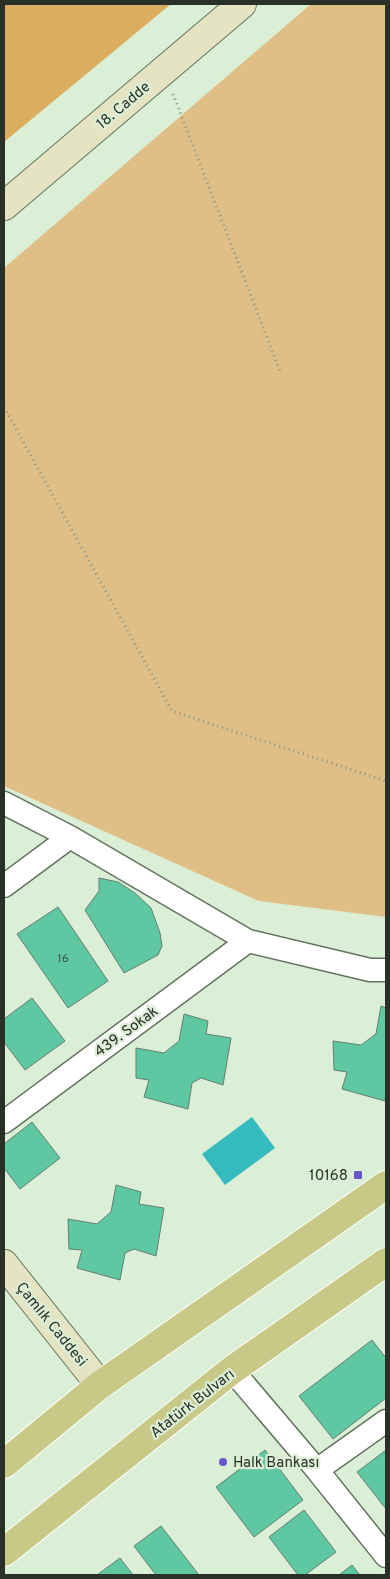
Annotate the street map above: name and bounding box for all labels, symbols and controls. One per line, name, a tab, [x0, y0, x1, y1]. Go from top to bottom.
street label: 18. Cadde	[93, 78, 155, 134]
house number: 16	[57, 951, 69, 967]
street label: 439. Sokak	[91, 1003, 163, 1062]
place label: 10168	[309, 1167, 348, 1186]
marker: 10168	[352, 1169, 364, 1181]
street label: Çamlık Caddesi	[11, 1279, 91, 1371]
street label: Atatürk Bulvarı	[147, 1365, 239, 1443]
place label: Halk Bankası	[233, 1454, 319, 1473]
marker: Halk Bankası	[217, 1456, 229, 1468]

